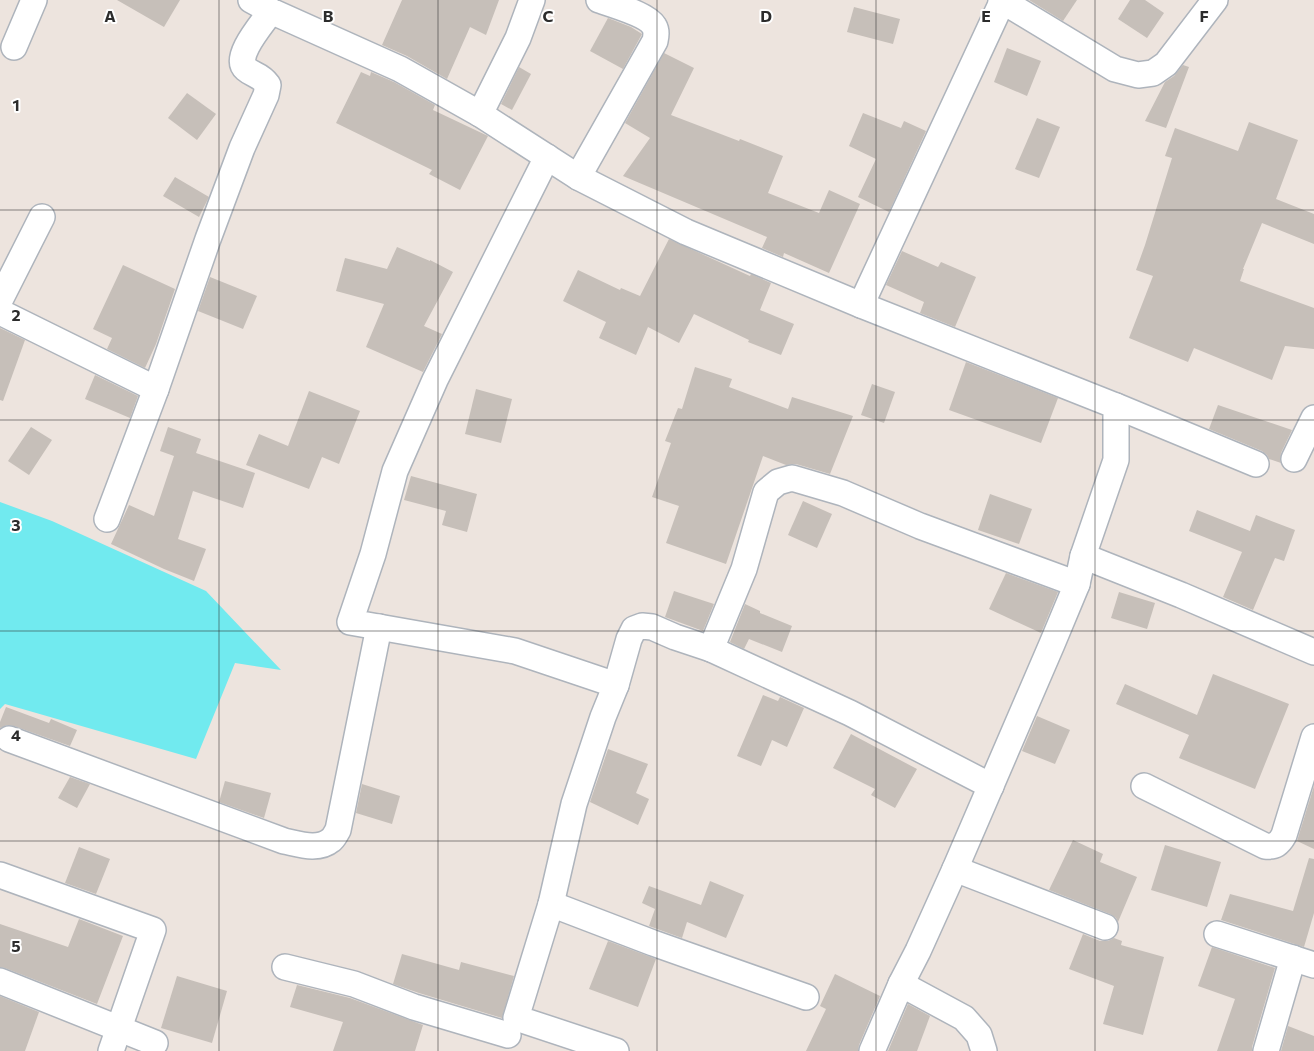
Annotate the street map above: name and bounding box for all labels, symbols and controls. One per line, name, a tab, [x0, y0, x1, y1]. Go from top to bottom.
text: A	[104, 6, 116, 25]
text: B	[323, 6, 334, 25]
text: C	[543, 6, 554, 25]
text: D	[760, 6, 772, 25]
text: E	[981, 6, 991, 25]
text: F	[1199, 6, 1209, 25]
text: 1	[12, 95, 20, 114]
text: 2	[11, 305, 21, 324]
text: 3	[11, 515, 21, 534]
text: 4	[11, 725, 21, 744]
text: 5	[11, 936, 21, 955]

